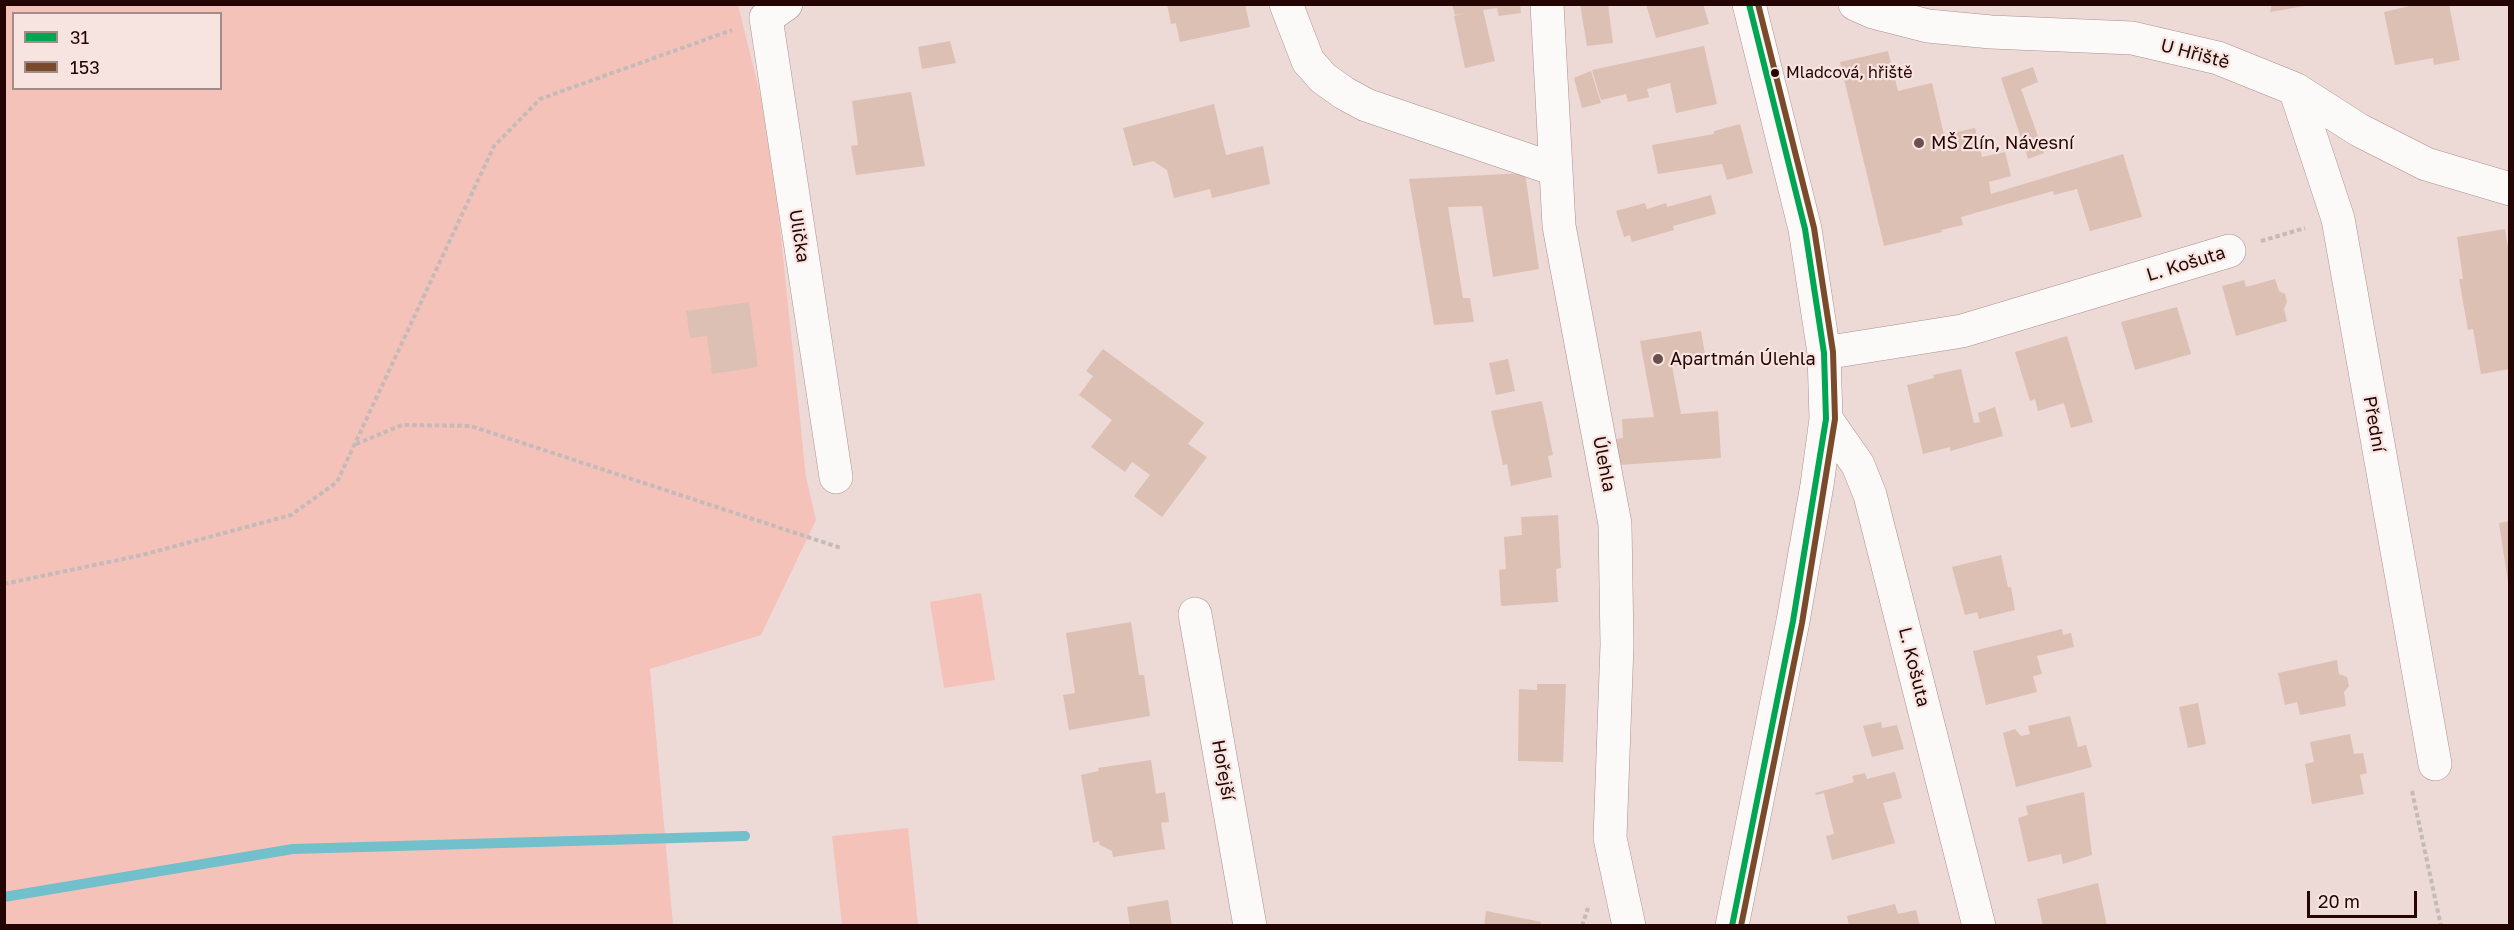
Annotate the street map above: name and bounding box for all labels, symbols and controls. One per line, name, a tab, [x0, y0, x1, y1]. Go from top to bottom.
legend	[12, 12, 222, 90]
text: 31	[70, 26, 89, 48]
street label: U Hřiště	[2158, 34, 2232, 74]
text: 153	[70, 56, 100, 78]
place label: Mladcová, hřiště	[1786, 63, 1913, 83]
marker: Mladcová, hřiště	[1769, 67, 1781, 79]
place label: MŠ Zlín, Návesní	[1931, 132, 2074, 154]
marker: MŠ Zlín, Návesní	[1912, 136, 1926, 150]
street label: Ulička	[784, 208, 814, 264]
street label: L. Košuta	[2144, 242, 2228, 286]
place label: Apartmán Úlehla	[1670, 348, 1816, 370]
marker: Apartmán Úlehla	[1651, 352, 1665, 366]
street label: Přední	[2358, 394, 2390, 454]
street label: Úlehla	[1588, 434, 1620, 494]
street label: L. Košuta	[1894, 625, 1934, 709]
street label: Hořejší	[1207, 738, 1239, 802]
scale bar	[2310, 879, 2420, 917]
text: 20 m	[2318, 890, 2360, 912]

